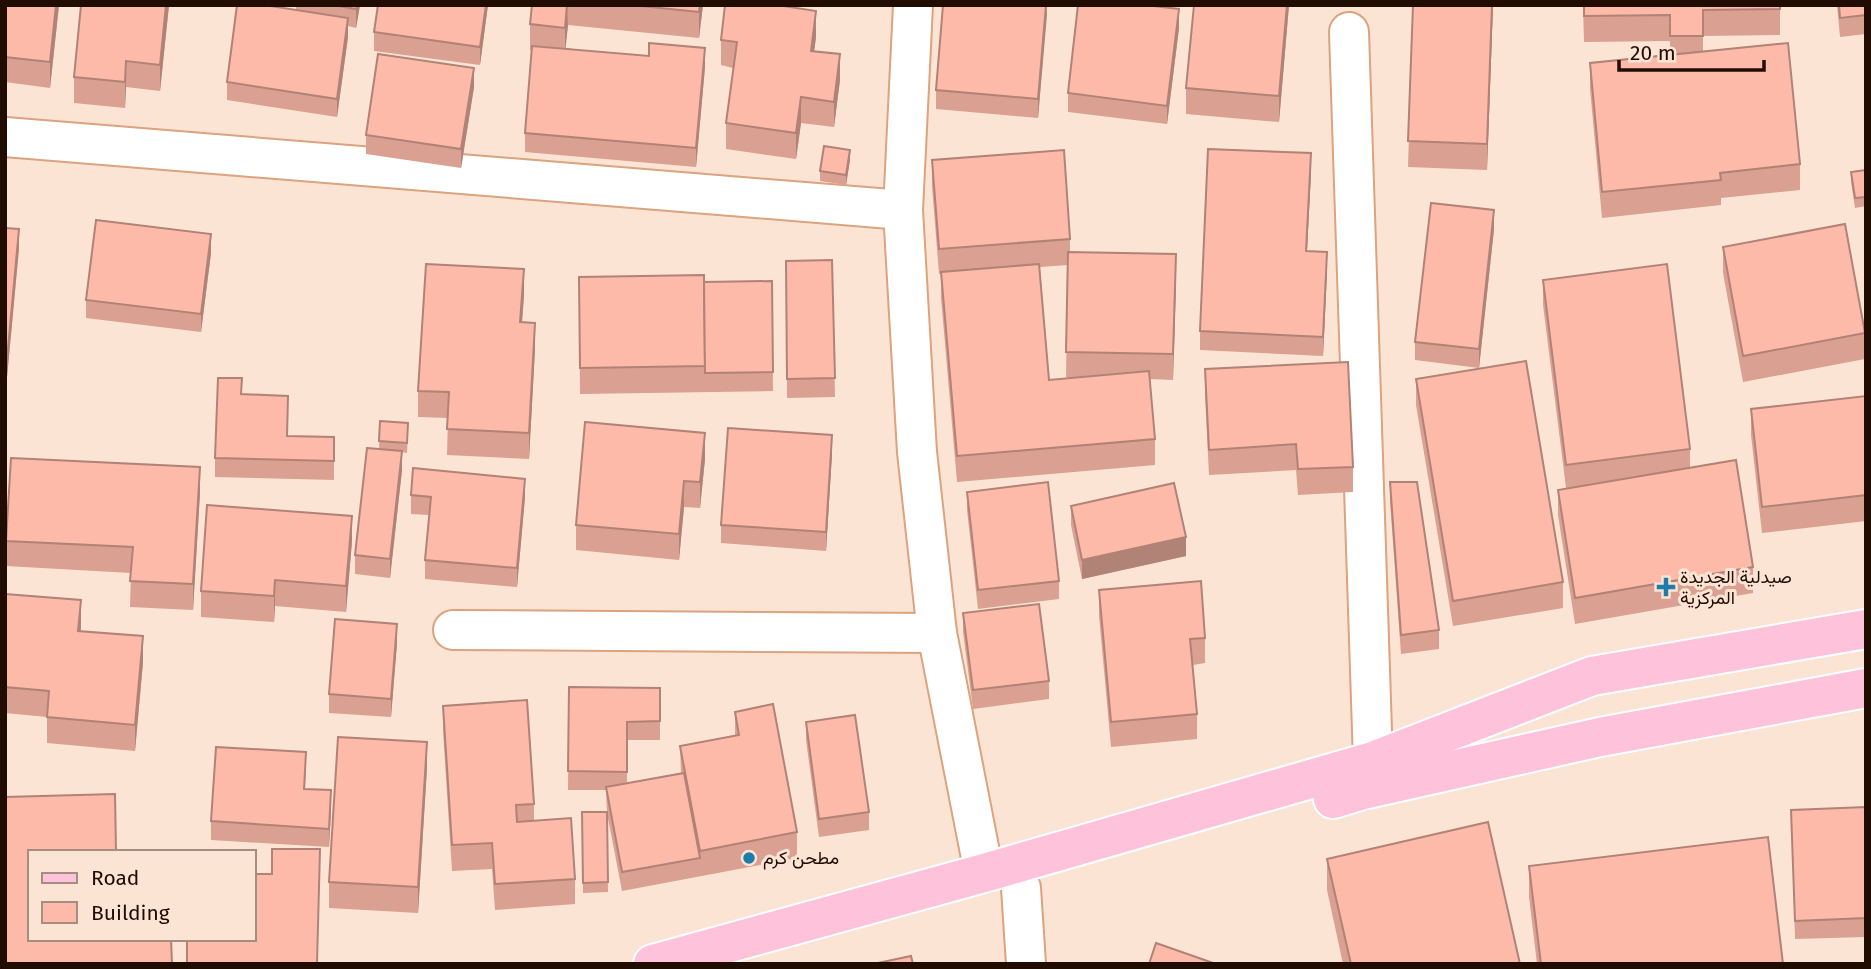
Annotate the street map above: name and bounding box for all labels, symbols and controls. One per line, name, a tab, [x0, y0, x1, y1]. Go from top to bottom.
scale bar	[1619, 28, 1764, 72]
text: 20 m	[1630, 40, 1676, 66]
place label: صيدلية الجديدة المركزية	[1680, 566, 1792, 609]
marker: صيدلية الجديدة المركزية	[1658, 579, 1674, 595]
place label: مطحن كرم	[763, 847, 839, 870]
legend	[28, 850, 256, 941]
marker: مطحن كرم	[741, 850, 757, 866]
text: Road	[91, 865, 139, 891]
text: Building	[91, 900, 170, 926]

